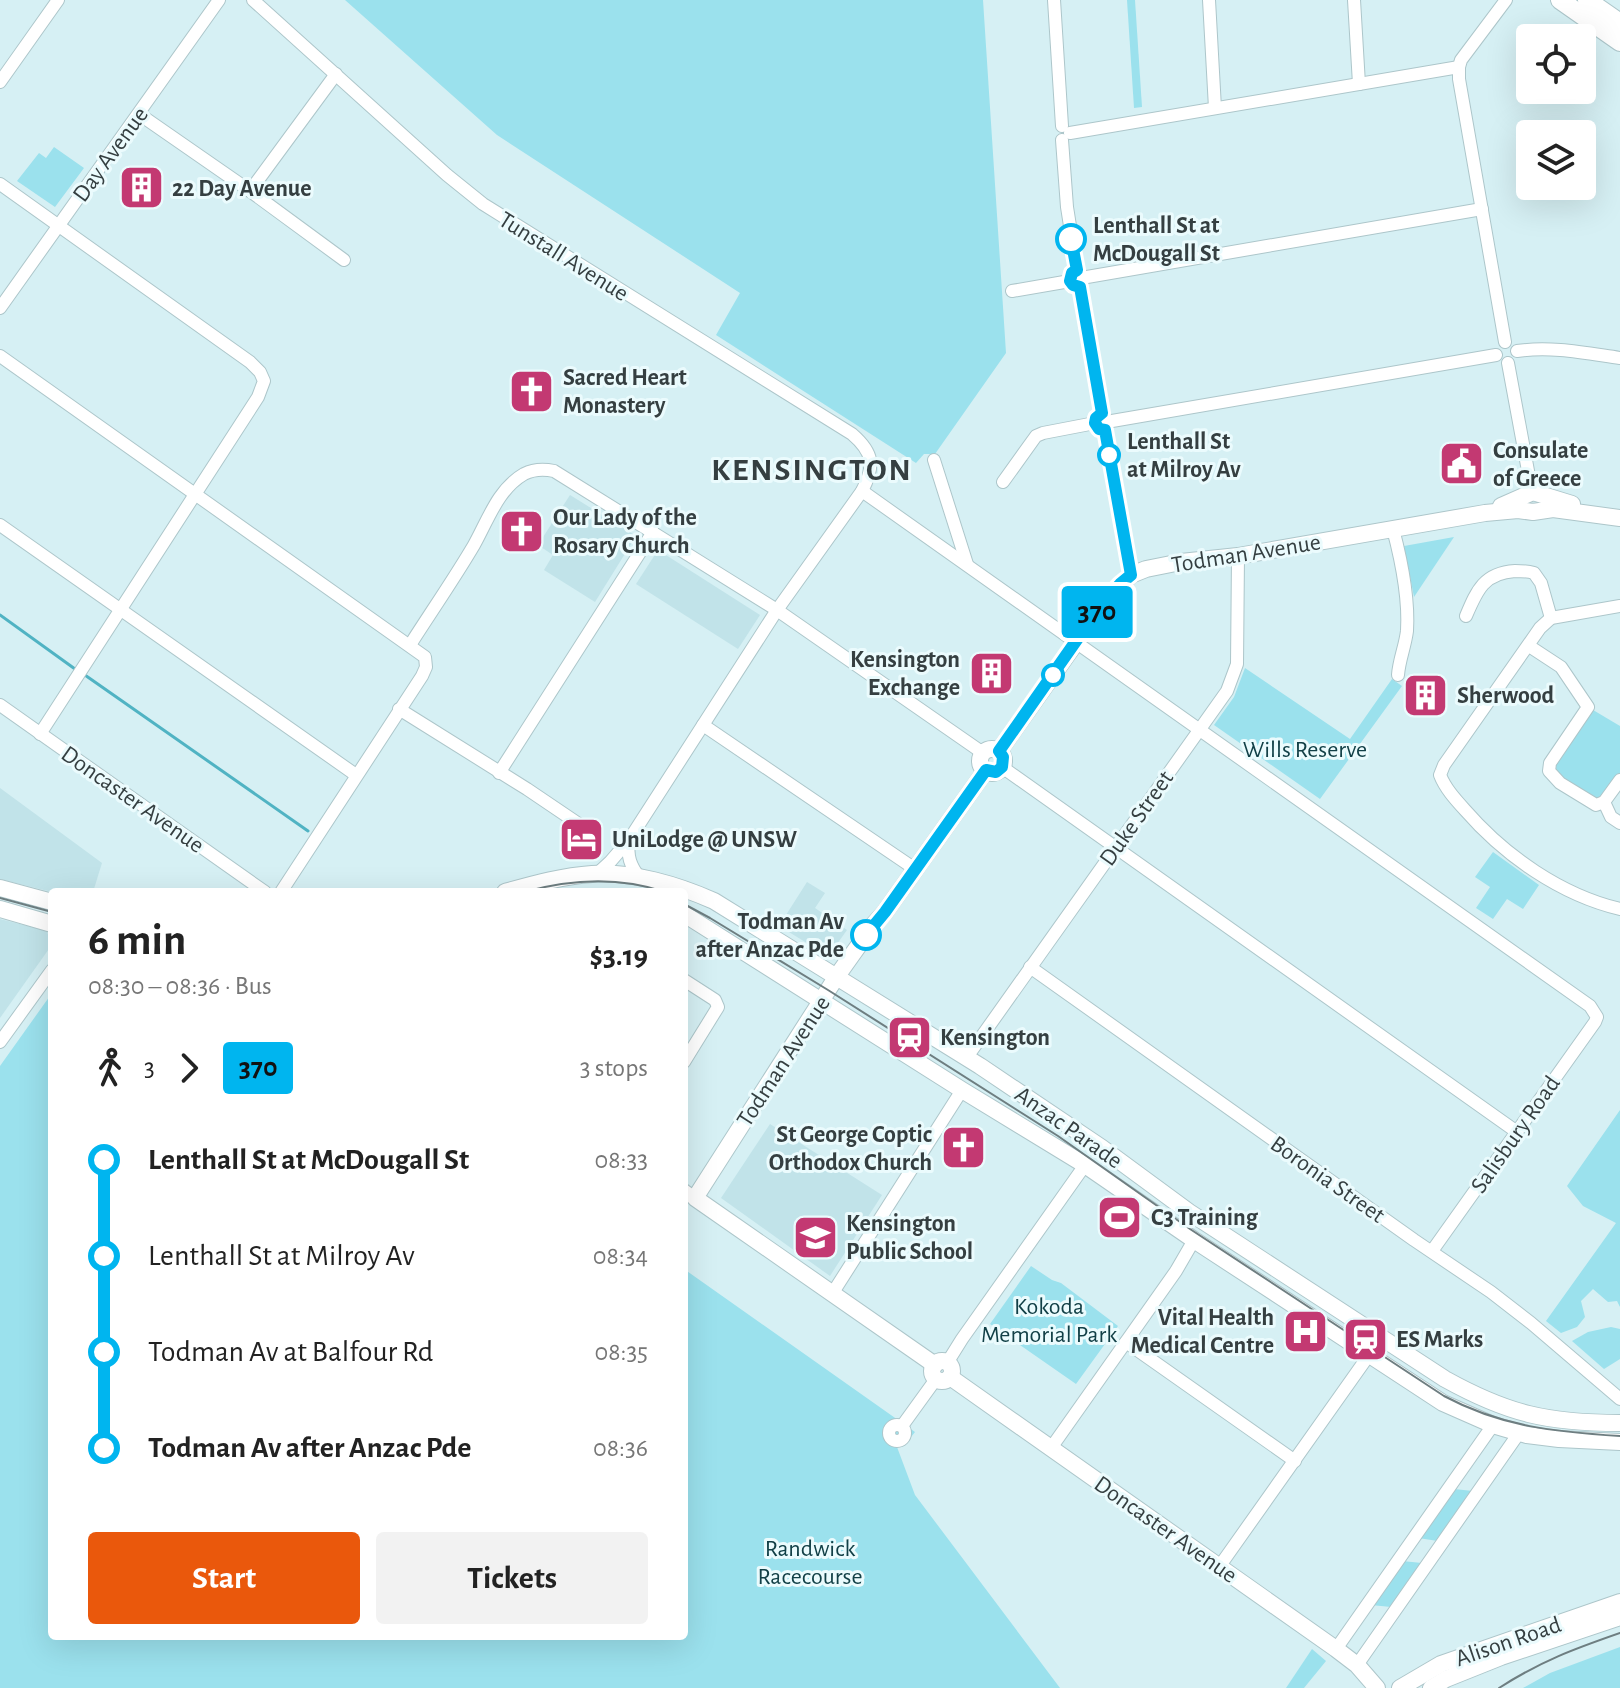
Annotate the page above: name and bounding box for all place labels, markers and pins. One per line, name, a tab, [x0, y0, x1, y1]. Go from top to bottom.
building icon: 22 Day Avenue	[117, 164, 165, 212]
place label: 22 Day Avenue	[172, 177, 312, 201]
place label: Lenthall St at McDougall St	[1093, 214, 1220, 266]
marker: Lenthall St at McDougall St	[1056, 224, 1086, 254]
place label: Sacred Heart Monastery	[563, 366, 687, 418]
church icon: Sacred Heart Monastery	[508, 367, 556, 415]
place label: Lenthall St at Milroy Av	[1127, 430, 1241, 482]
place label: Consulate of Greece	[1493, 439, 1588, 491]
public building icon: Consulate of Greece	[1438, 440, 1486, 488]
marker: Lenthall St at Milroy Av	[1098, 444, 1120, 466]
place label: Our Lady of the Rosary Church	[553, 506, 697, 558]
church icon: Our Lady of the Rosary Church	[498, 507, 546, 555]
place label: Kensington Exchange	[850, 648, 960, 700]
building icon: Kensington Exchange	[967, 649, 1015, 697]
unlabelled marker	[1042, 664, 1064, 686]
building icon: Sherwood	[1402, 671, 1450, 719]
place label: Sherwood	[1457, 684, 1555, 708]
hotel icon: UniLodge @ UNSW	[557, 815, 605, 863]
place label: UniLodge @ UNSW	[612, 828, 797, 852]
place label: Todman Av after Anzac Pde	[696, 910, 844, 962]
marker: Todman Av after Anzac Pde	[851, 920, 881, 950]
station icon: Kensington	[885, 1013, 933, 1061]
place label: Kensington	[940, 1026, 1050, 1050]
place label: St George Coptic Orthodox Church	[769, 1123, 932, 1175]
church icon: St George Coptic Orthodox Church	[939, 1124, 987, 1172]
sports icon: C3 Training	[1096, 1193, 1144, 1241]
place label: C3 Training	[1151, 1206, 1259, 1230]
place label: Kensington Public School	[846, 1212, 973, 1264]
school or university icon: Kensington Public School	[791, 1213, 839, 1261]
place label: Vital Health Medical Centre	[1131, 1306, 1274, 1358]
hospital icon: Vital Health Medical Centre	[1281, 1307, 1329, 1355]
station icon: ES Marks	[1341, 1315, 1389, 1363]
place label: ES Marks	[1396, 1328, 1483, 1352]

